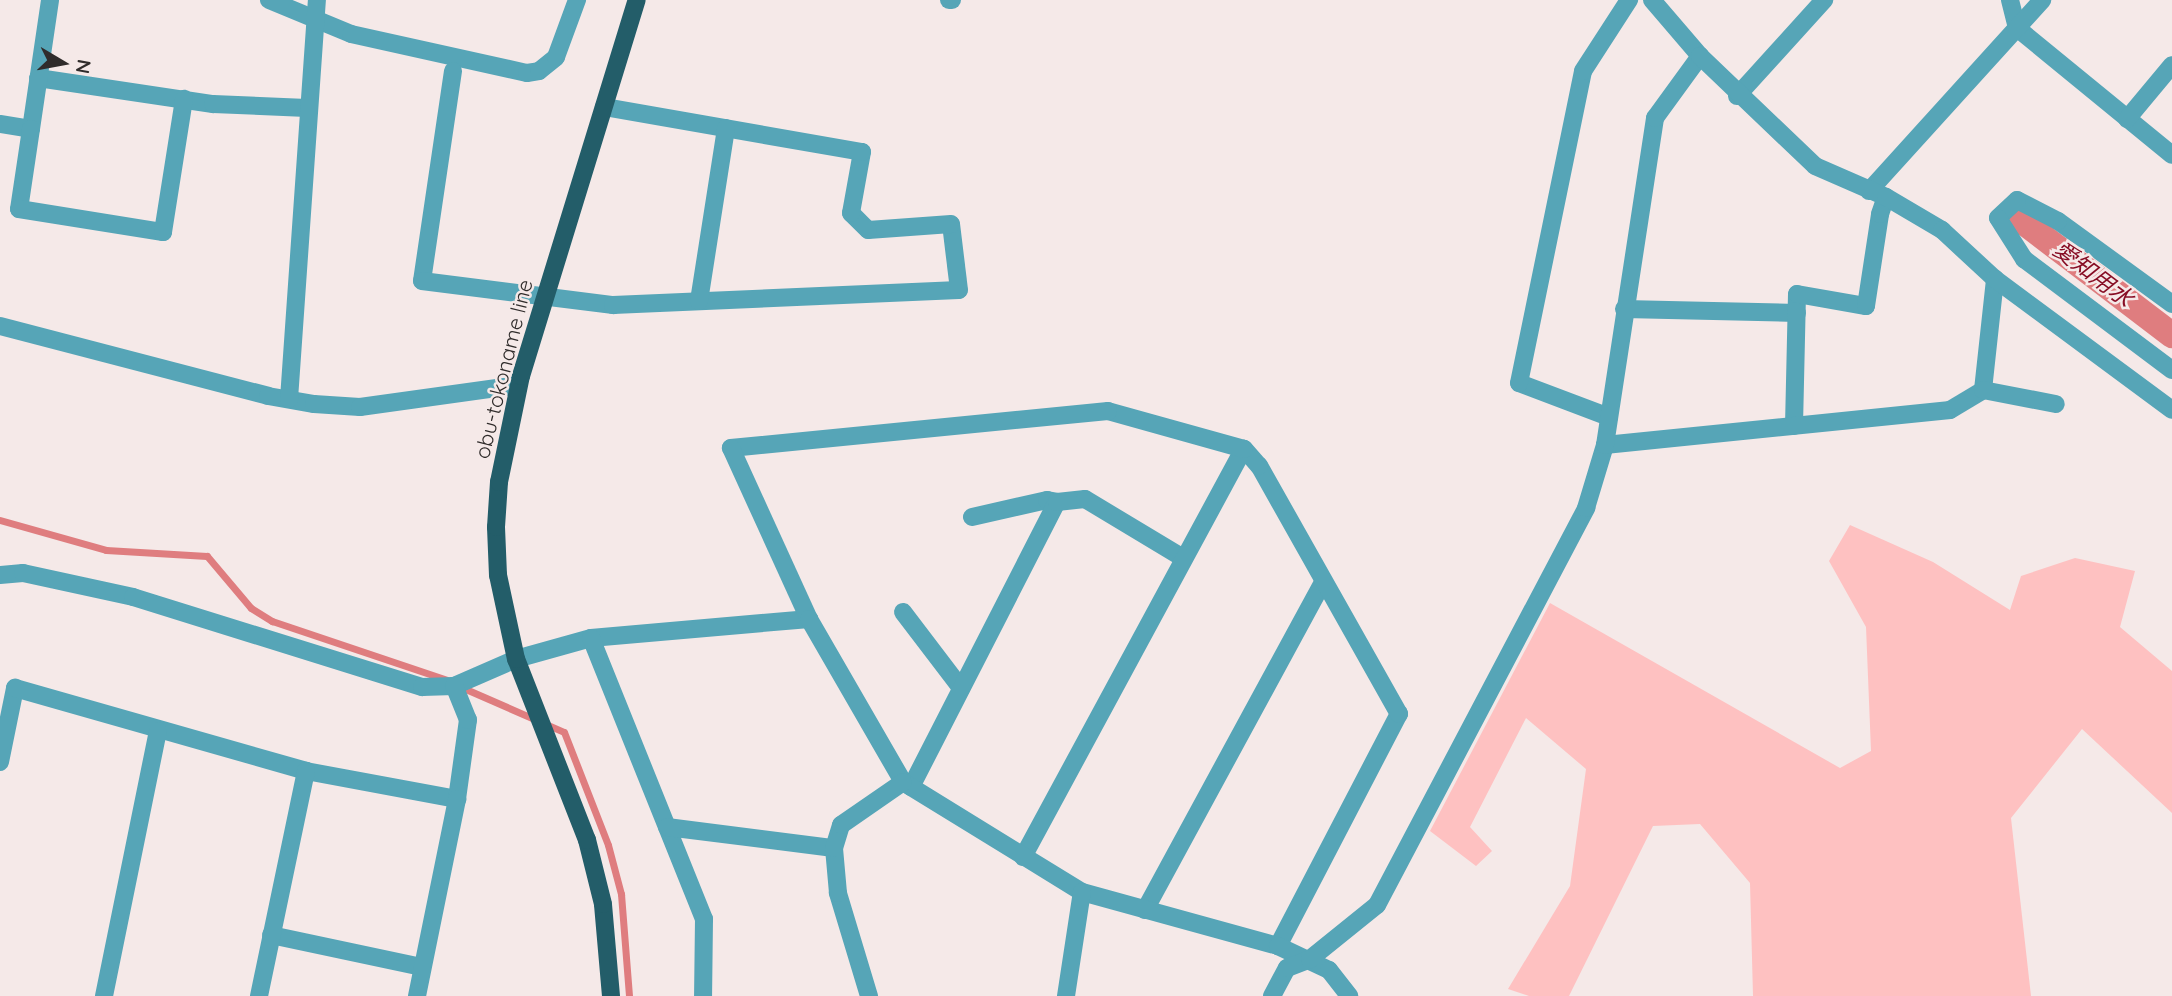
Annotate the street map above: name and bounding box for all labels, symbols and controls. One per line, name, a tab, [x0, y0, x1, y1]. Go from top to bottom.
north arrow	[28, 28, 98, 98]
text: N	[71, 58, 97, 76]
water label: 愛知用水	[2048, 235, 2138, 313]
street label: obu-tokoname line	[469, 277, 537, 461]

